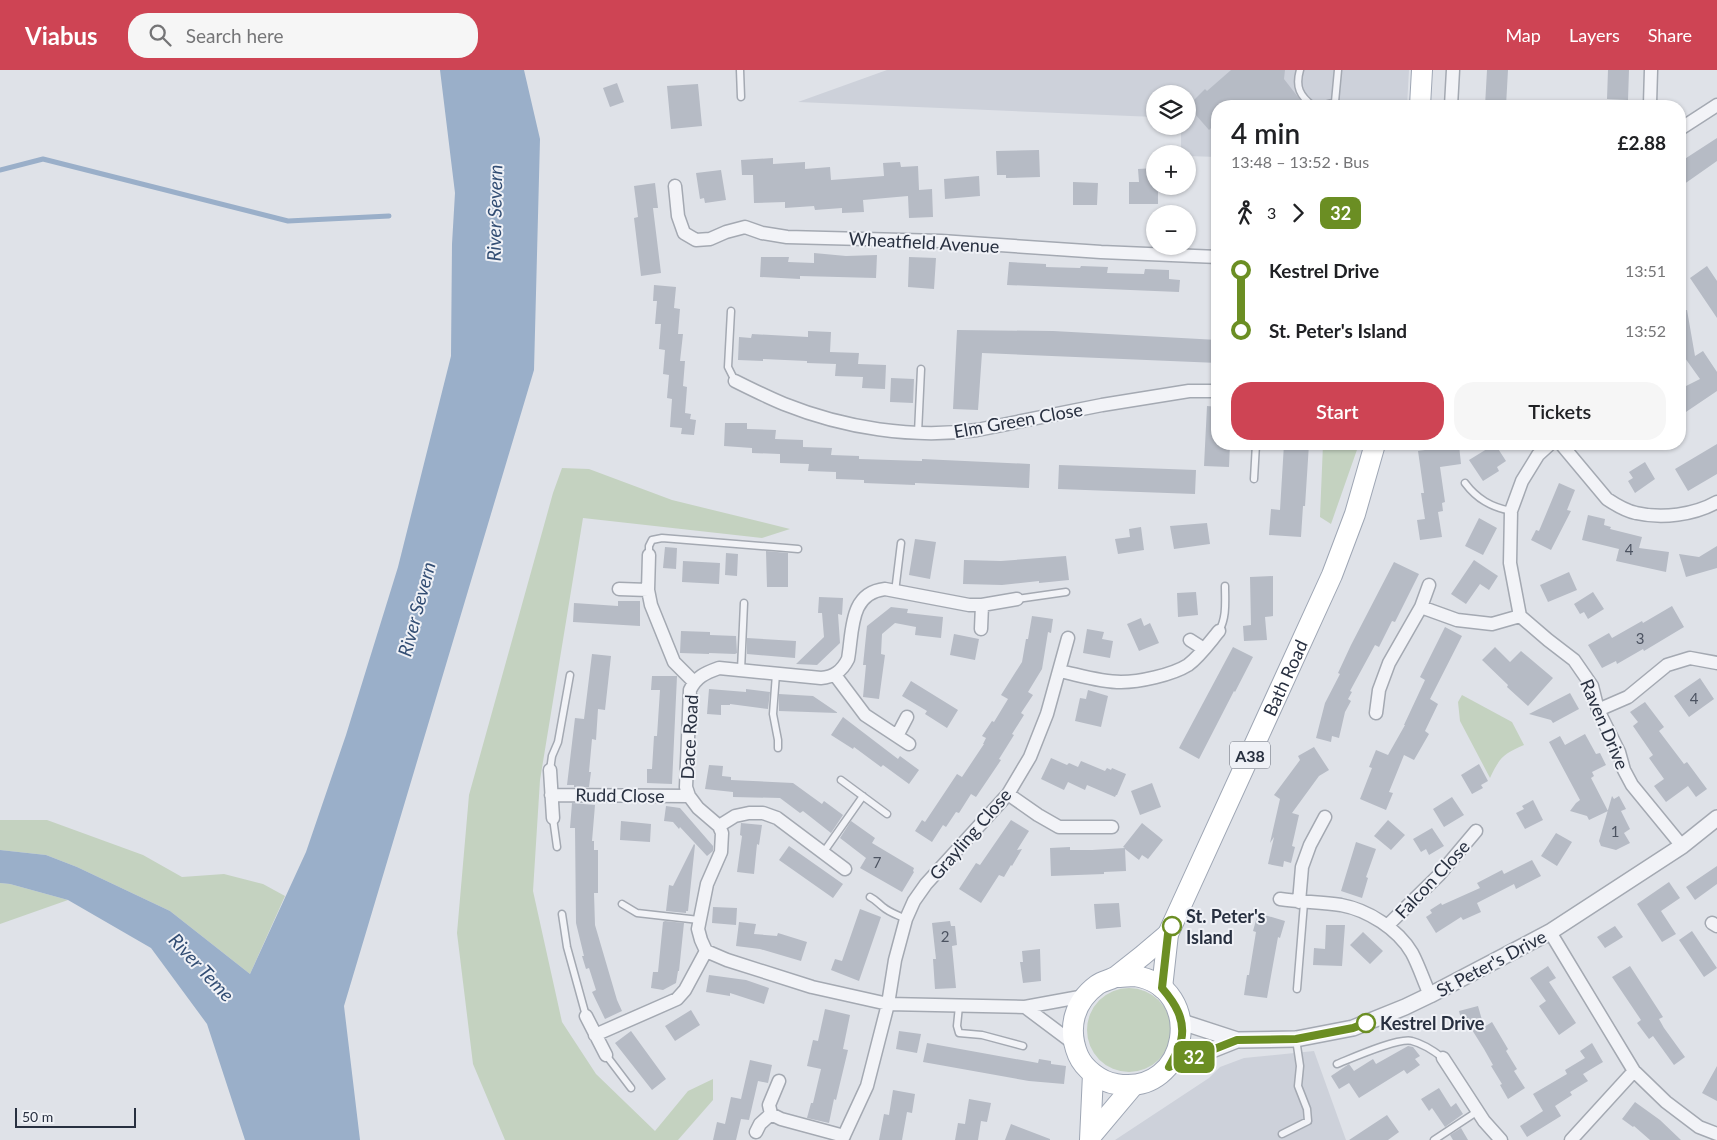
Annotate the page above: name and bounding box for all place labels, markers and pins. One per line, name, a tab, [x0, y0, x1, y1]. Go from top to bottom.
place label: St. Peter's Island	[1186, 905, 1266, 948]
marker: St. Peter's Island	[1162, 916, 1182, 936]
place label: Kestrel Drive	[1380, 1012, 1485, 1034]
marker: Kestrel Drive	[1356, 1013, 1376, 1033]

